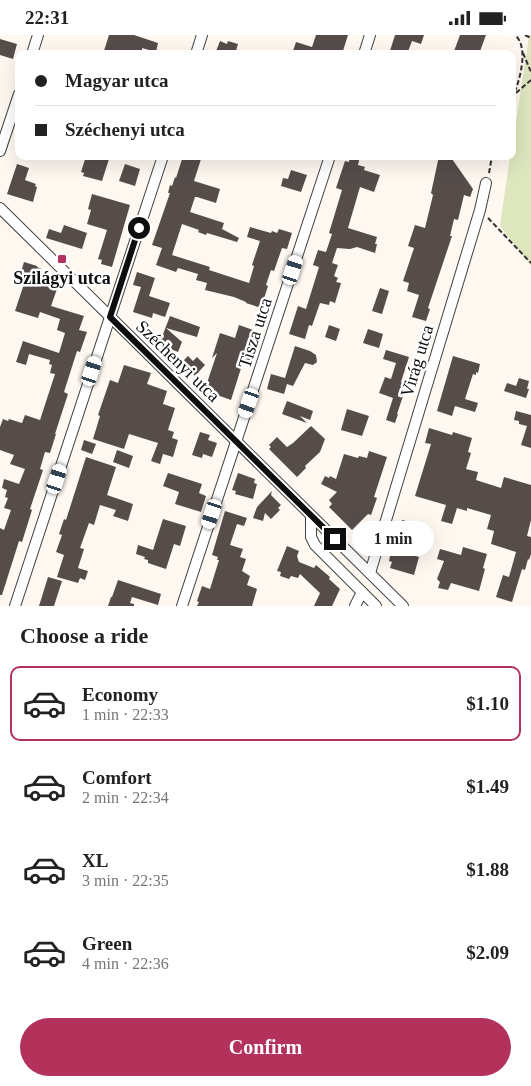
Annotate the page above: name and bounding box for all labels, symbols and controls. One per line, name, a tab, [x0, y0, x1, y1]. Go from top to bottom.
text: 22:31	[25, 7, 69, 28]
text: Magyar utca	[65, 70, 169, 91]
text: Széchenyi utca	[65, 119, 185, 140]
route start	[128, 217, 150, 239]
marker: Szilágyi utca	[56, 253, 68, 265]
car	[281, 253, 304, 287]
place label: Szilágyi utca	[13, 268, 111, 288]
street label: Tisza utca	[234, 295, 276, 371]
street label: Széchenyi utca	[132, 316, 224, 406]
street label: Virág utca	[397, 323, 437, 399]
car	[80, 354, 103, 388]
car	[237, 386, 260, 420]
car	[45, 462, 68, 496]
car	[200, 497, 223, 531]
callout: 1 min	[352, 521, 435, 557]
route end	[324, 528, 346, 550]
text: 1 min	[374, 530, 412, 547]
text: Choose a ride	[20, 623, 148, 648]
icon: car	[22, 681, 67, 726]
text: Economy	[82, 684, 158, 705]
text: $1.10	[466, 693, 509, 714]
text: 1 min · 22:33	[82, 706, 169, 723]
icon: car	[22, 764, 67, 809]
text: Comfort	[82, 767, 152, 788]
text: $1.49	[466, 776, 509, 797]
text: 2 min · 22:34	[82, 789, 169, 806]
icon: car	[22, 847, 67, 892]
text: XL	[82, 850, 108, 871]
text: $1.88	[466, 859, 509, 880]
text: 3 min · 22:35	[82, 872, 169, 889]
icon: car	[22, 930, 67, 975]
text: Green	[82, 933, 132, 954]
text: $2.09	[466, 942, 509, 963]
text: 4 min · 22:36	[82, 955, 169, 972]
button: Confirm	[20, 1018, 511, 1076]

